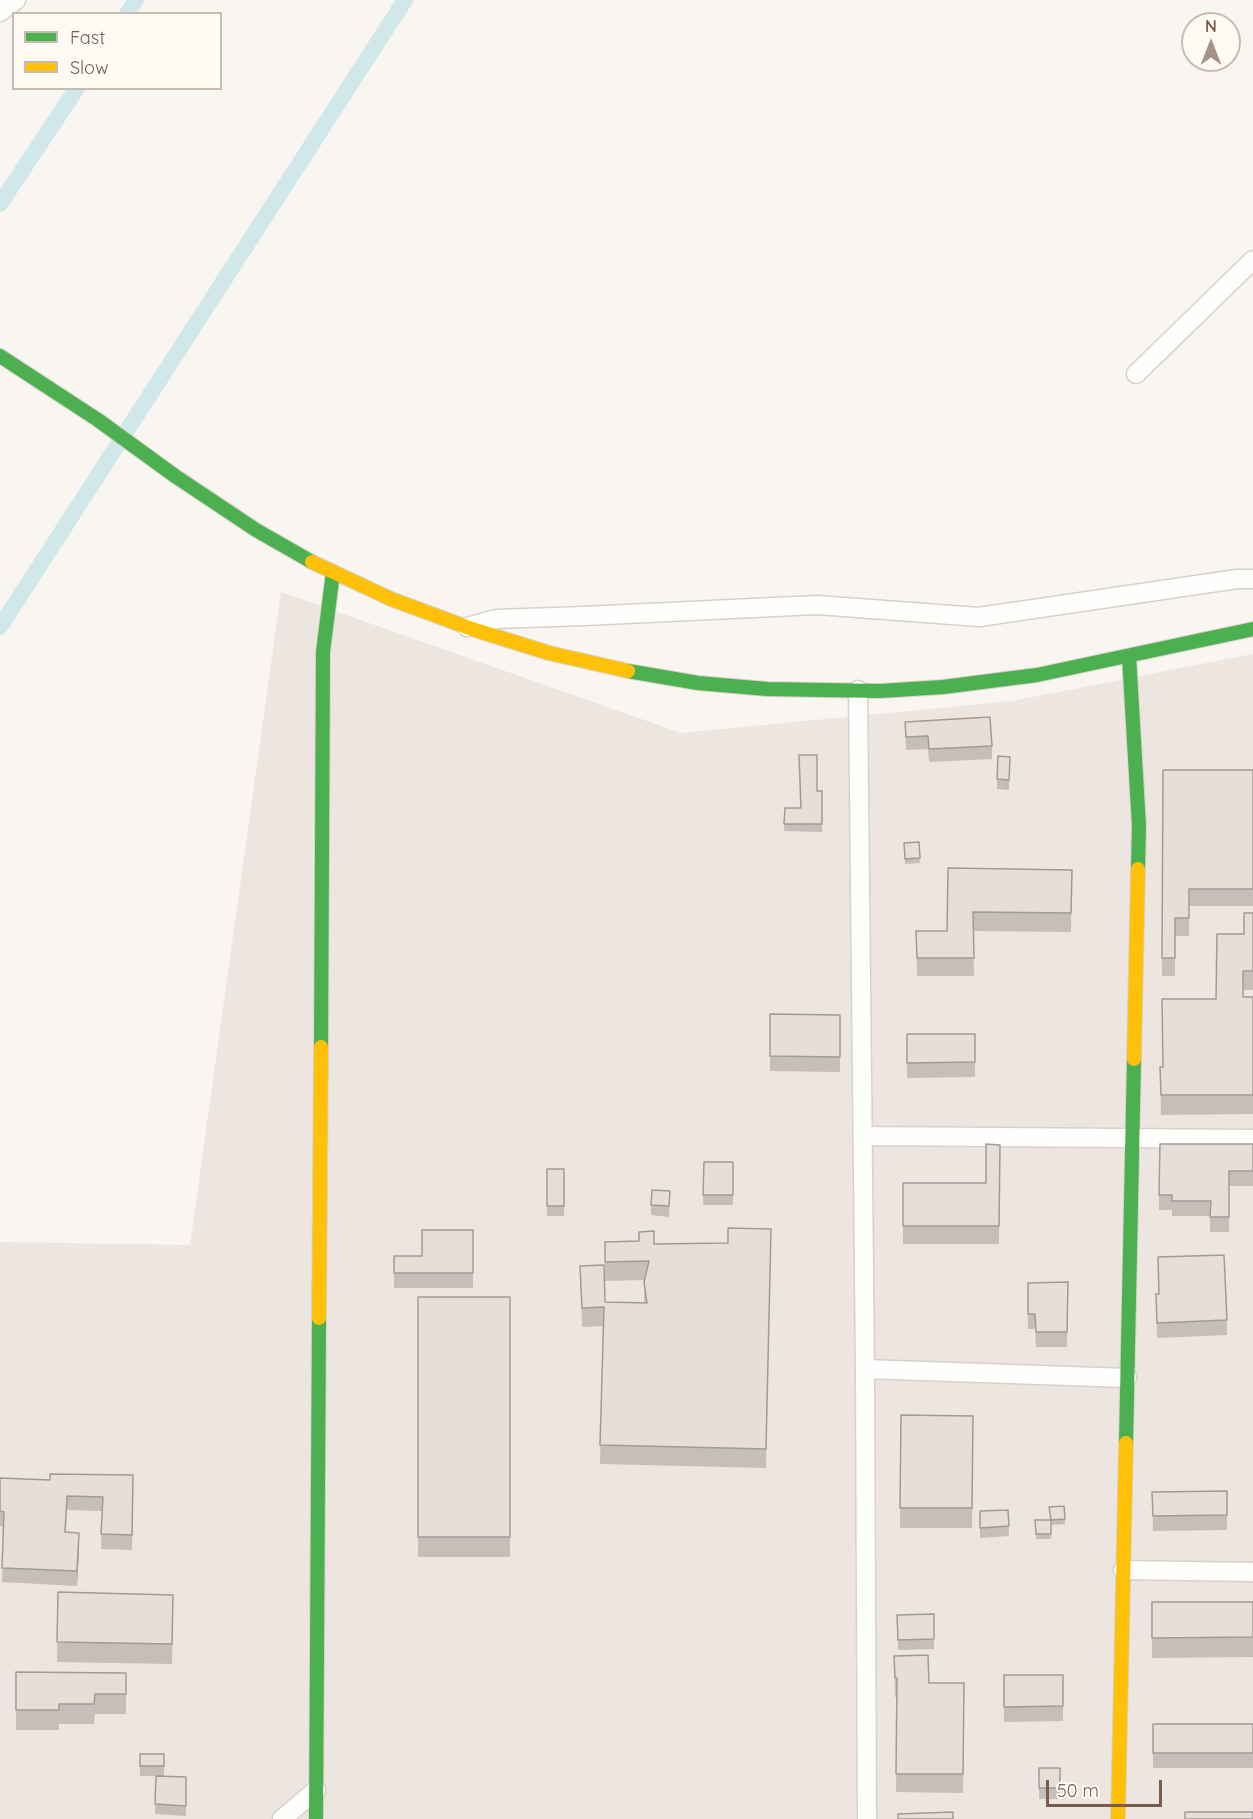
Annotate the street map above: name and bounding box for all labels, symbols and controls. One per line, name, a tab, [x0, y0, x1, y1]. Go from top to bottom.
legend	[12, 12, 222, 90]
north arrow	[1181, 12, 1241, 72]
text: N	[1205, 16, 1217, 36]
text: Fast	[70, 26, 105, 49]
text: Slow	[70, 56, 108, 79]
scale bar	[1049, 1768, 1164, 1806]
text: 50 m	[1057, 1779, 1099, 1802]

